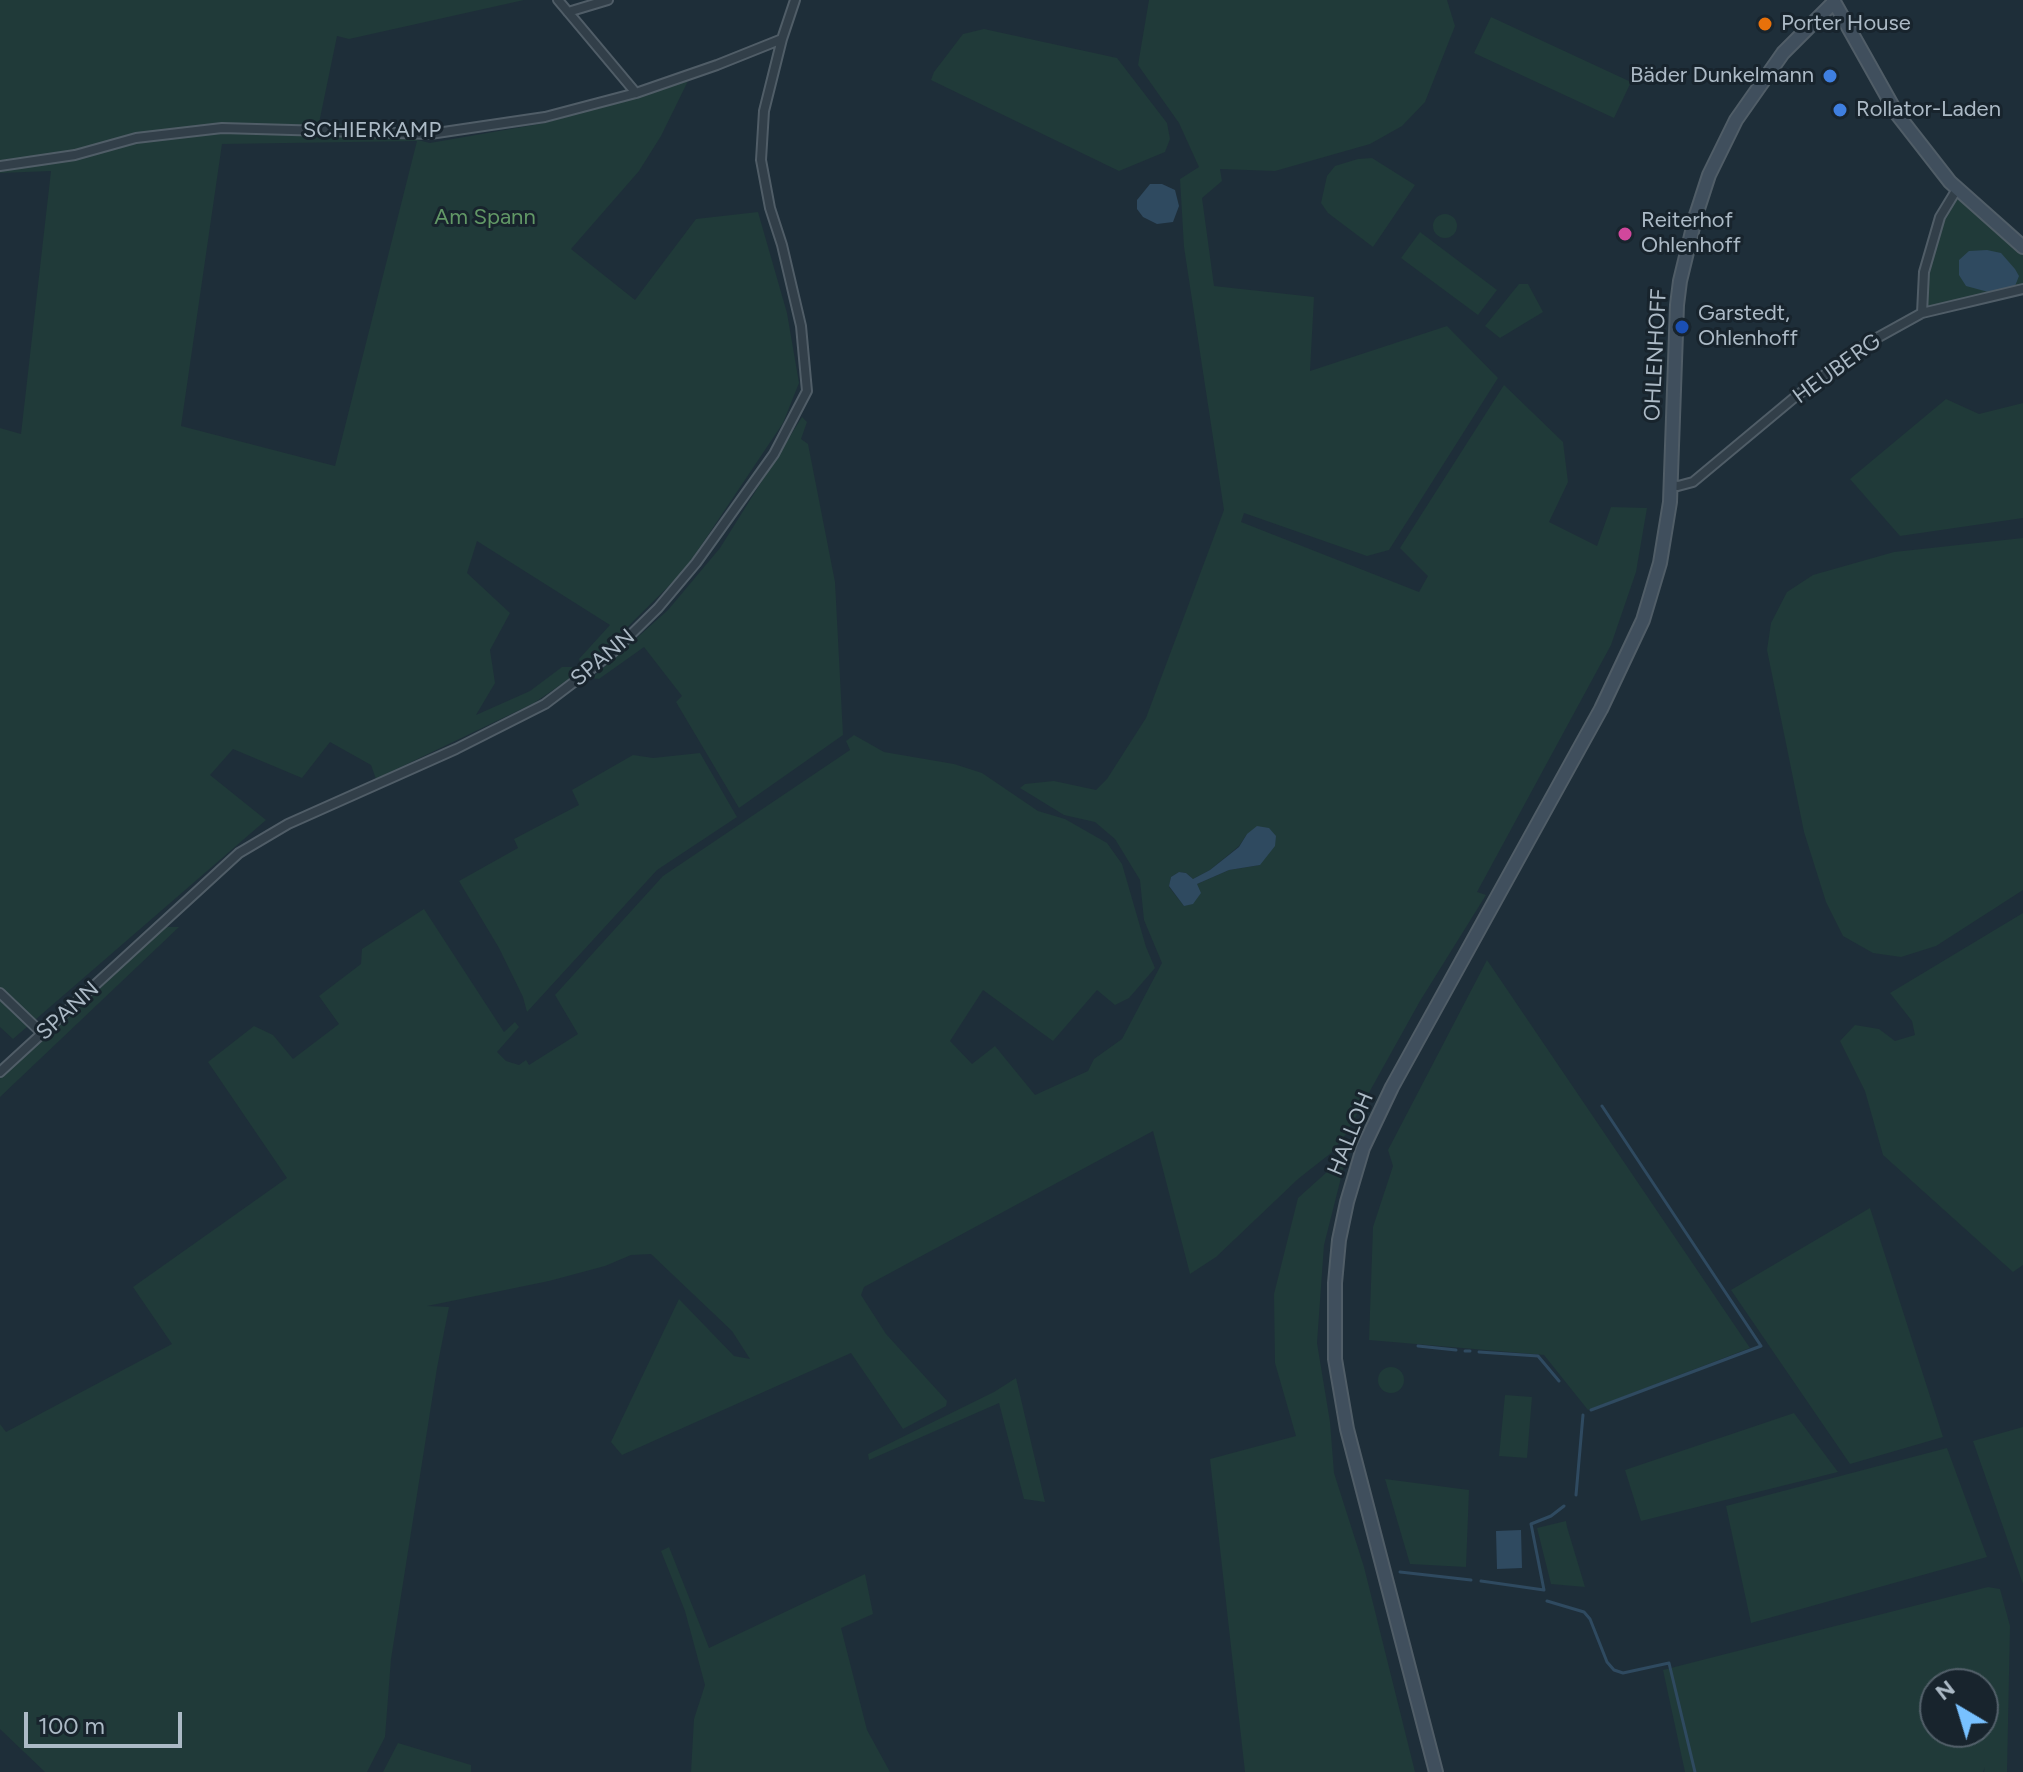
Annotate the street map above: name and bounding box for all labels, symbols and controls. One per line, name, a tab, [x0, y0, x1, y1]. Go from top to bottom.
place label: Porter House	[1781, 11, 1911, 37]
marker: Porter House	[1756, 15, 1774, 33]
place label: Bäder Dunkelmann	[1630, 63, 1814, 89]
marker: Bäder Dunkelmann	[1821, 67, 1839, 85]
place label: Rollator-Laden	[1856, 97, 2001, 123]
marker: Rollator-Laden	[1831, 101, 1849, 119]
street label: SCHIERKAMP	[303, 118, 441, 144]
park label: Am Spann	[434, 205, 536, 231]
place label: Reiterhof Ohlenhoff	[1641, 208, 1741, 260]
marker: Reiterhof Ohlenhoff	[1616, 225, 1634, 243]
street label: OHLENHOFF	[1639, 288, 1673, 422]
place label: Garstedt, Ohlenhoff	[1698, 301, 1798, 352]
marker: Garstedt, Ohlenhoff	[1673, 318, 1691, 336]
street label: HEUBERG	[1788, 328, 1886, 410]
street label: SPANN	[566, 624, 640, 692]
street label: SPANN	[31, 976, 105, 1046]
street label: HALLOH	[1322, 1088, 1380, 1180]
north arrow	[1919, 1668, 1999, 1748]
text: N	[1930, 1674, 1960, 1706]
scale bar	[28, 1696, 186, 1746]
text: 100 m	[38, 1711, 105, 1740]

